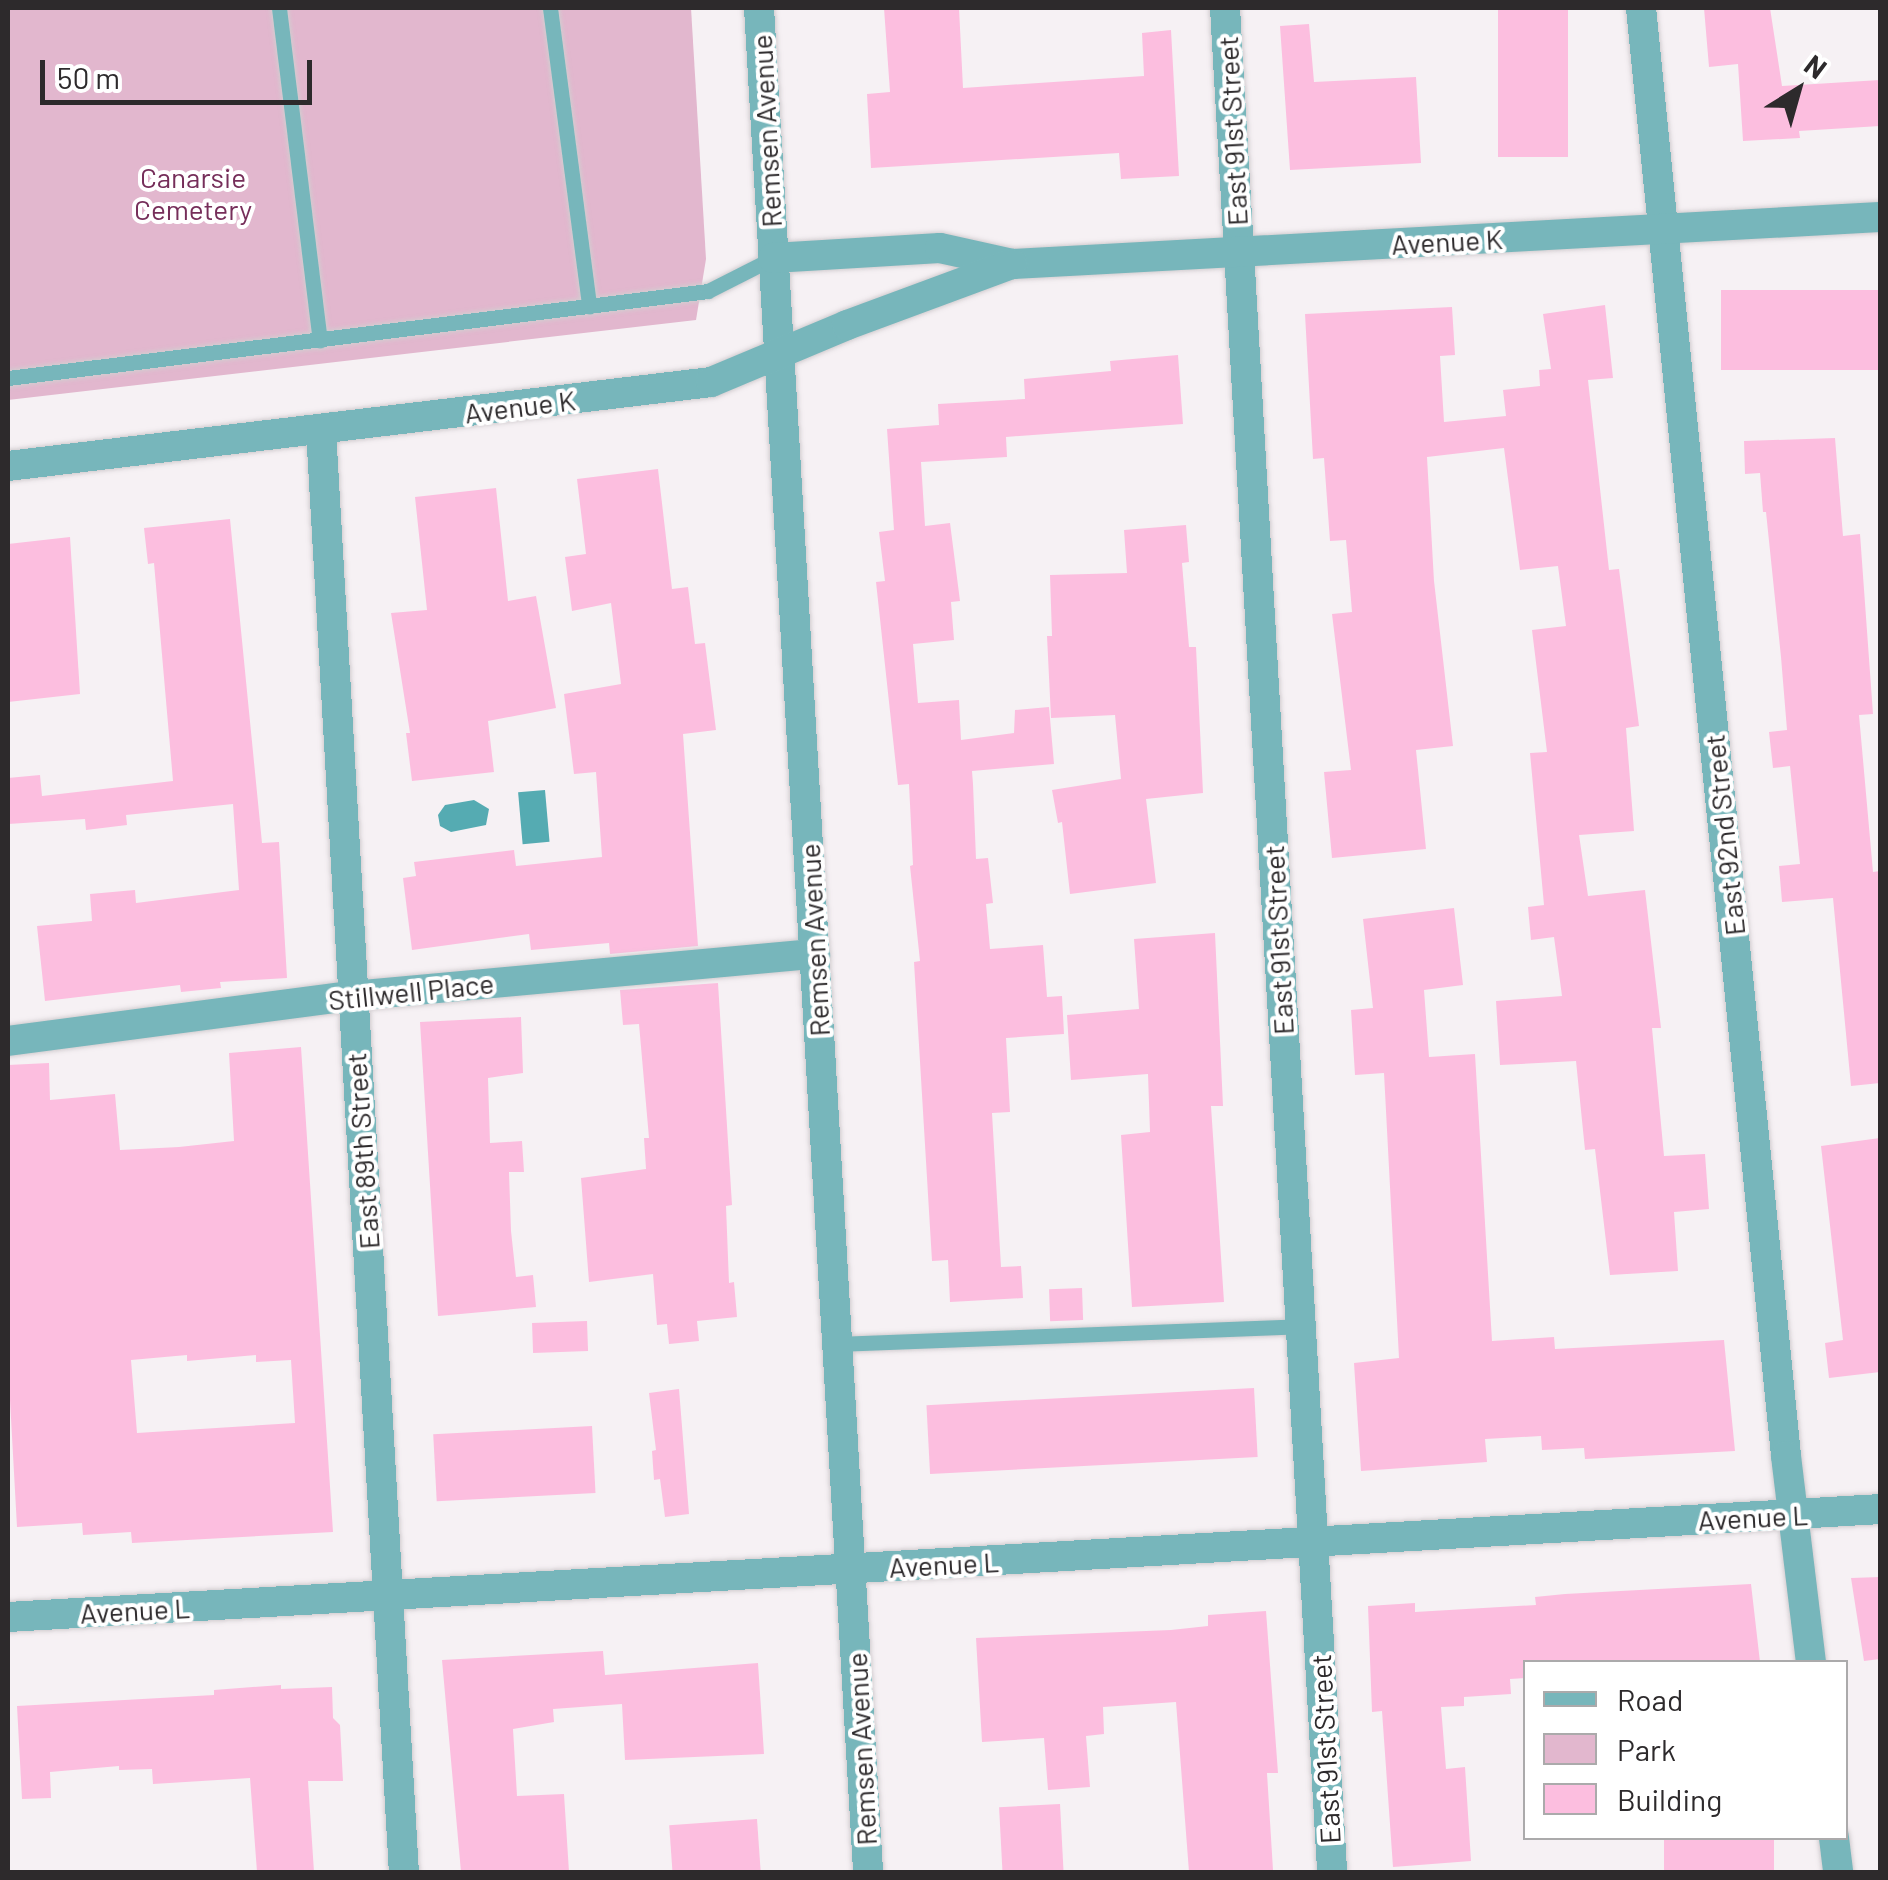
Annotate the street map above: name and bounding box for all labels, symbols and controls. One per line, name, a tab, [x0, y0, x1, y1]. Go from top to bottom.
street label: Remsen Avenue	[744, 34, 788, 228]
street label: East 91st Street	[1210, 35, 1254, 227]
scale bar	[45, 40, 318, 102]
north arrow	[1748, 40, 1848, 140]
text: N	[1798, 47, 1834, 85]
text: 50 m	[57, 59, 120, 95]
park label: Canarsie Cemetery	[134, 160, 252, 226]
street label: Avenue K	[1390, 221, 1504, 261]
street label: Avenue K	[463, 383, 577, 429]
street label: East 92nd Street	[1697, 733, 1751, 937]
street label: Remsen Avenue	[792, 843, 836, 1037]
street label: East 91st Street	[1256, 844, 1300, 1036]
street label: Stillwell Place	[326, 966, 496, 1016]
street label: East 89th Street	[338, 1052, 386, 1250]
street label: Avenue L	[1697, 1497, 1809, 1537]
street label: Avenue L	[888, 1544, 1000, 1584]
street label: Avenue L	[79, 1590, 191, 1630]
street label: Remsen Avenue	[839, 1652, 883, 1846]
street label: East 91st Street	[1303, 1653, 1347, 1845]
legend	[1523, 1660, 1848, 1840]
text: Road	[1617, 1681, 1683, 1717]
text: Park	[1617, 1731, 1676, 1767]
text: Building	[1617, 1781, 1722, 1817]

